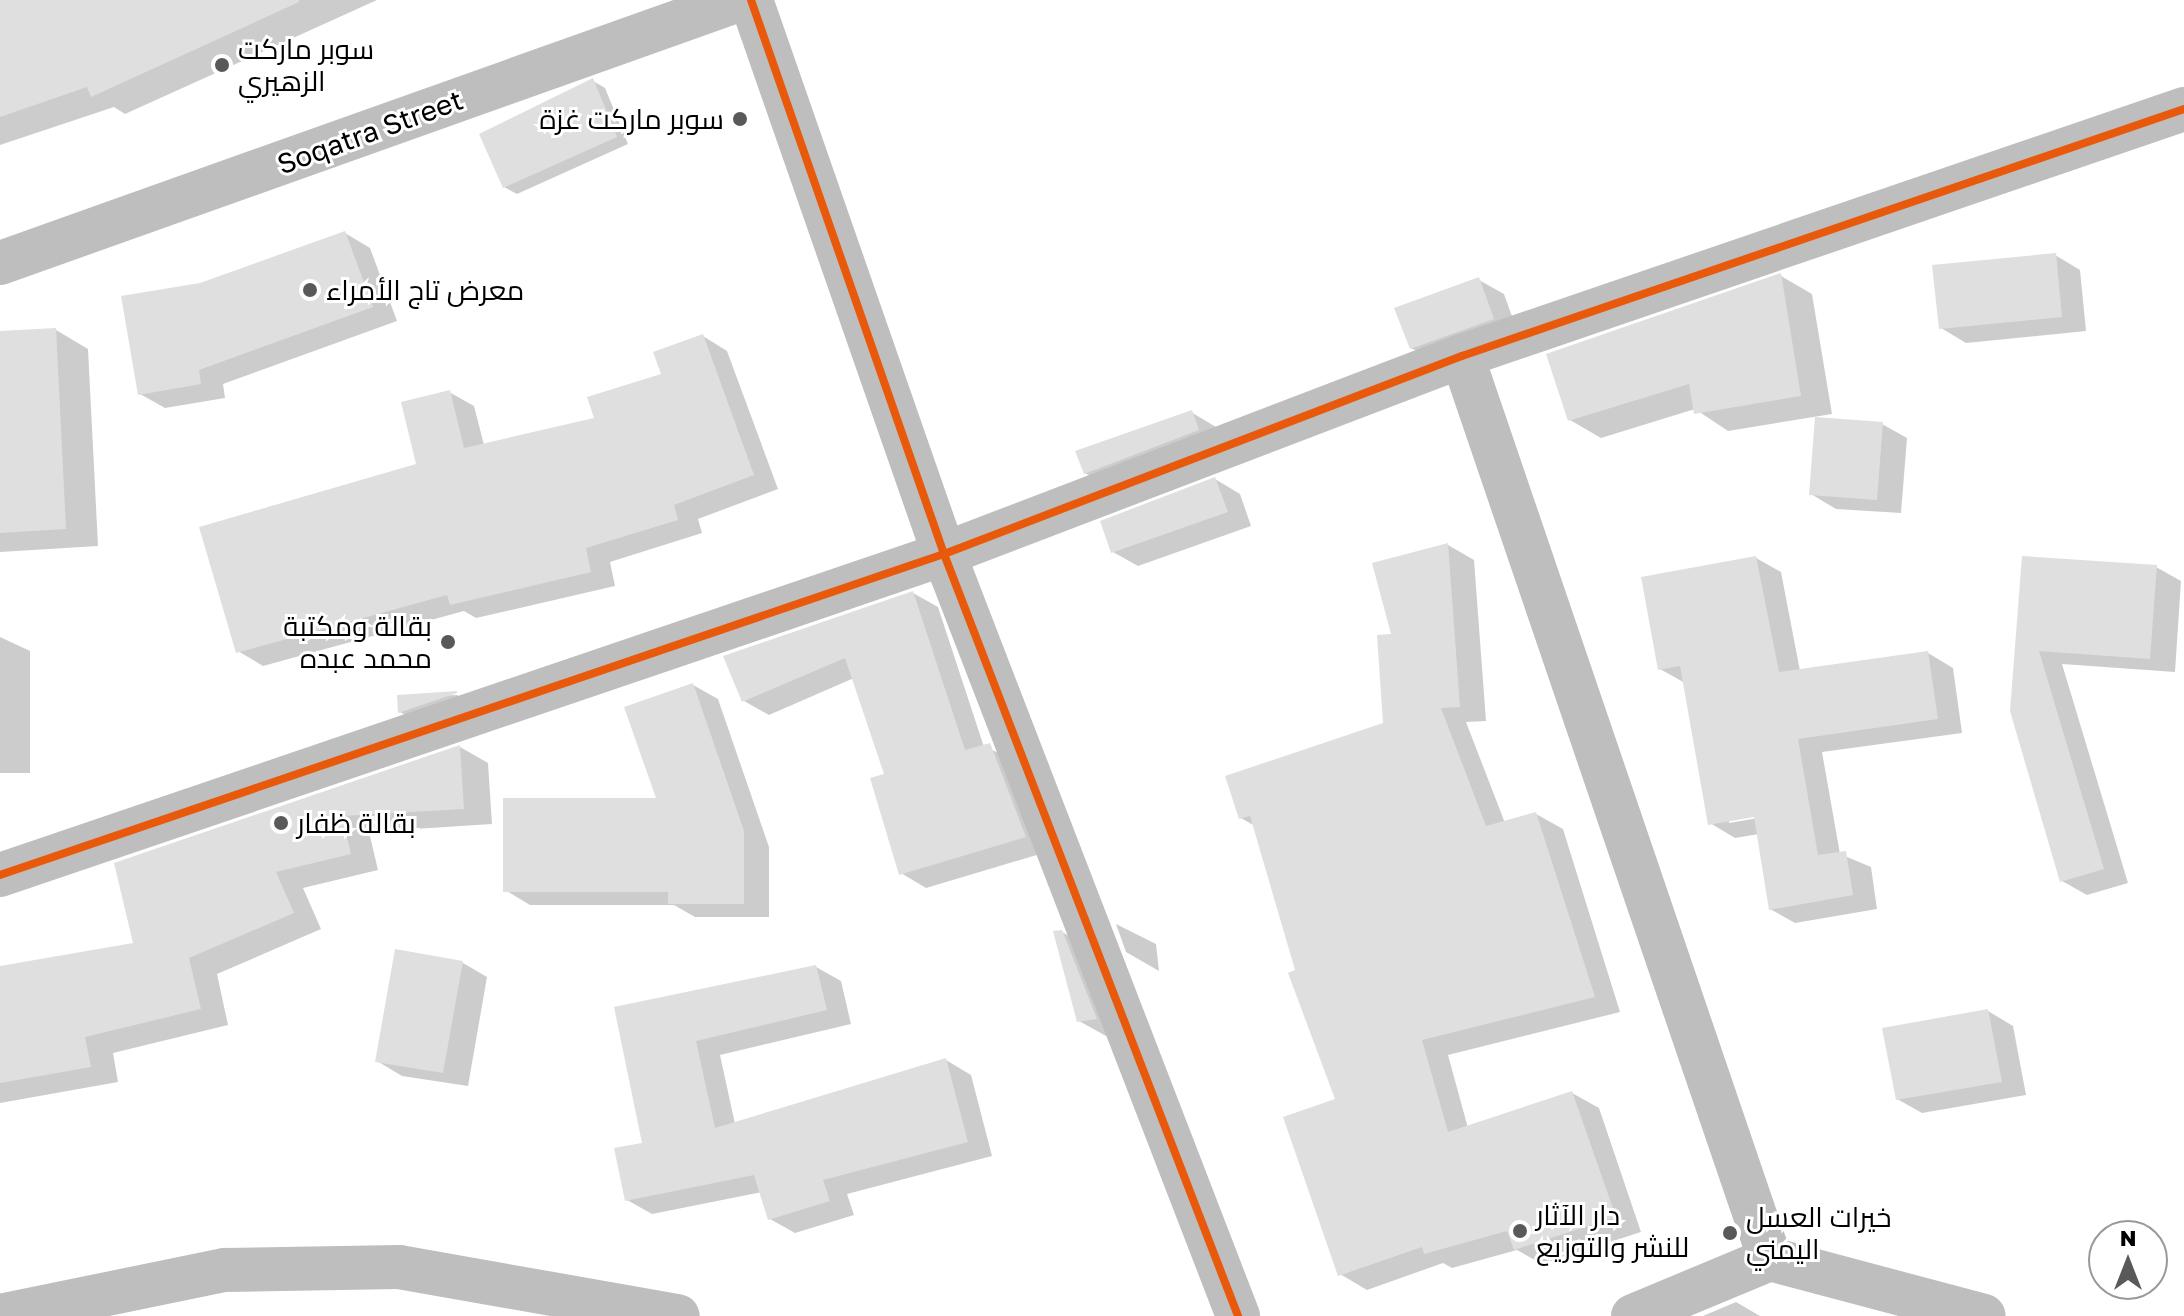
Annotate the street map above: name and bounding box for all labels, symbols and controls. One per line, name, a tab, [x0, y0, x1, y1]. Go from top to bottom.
place label: سوبر ماركت الزهيري	[238, 32, 374, 98]
marker: سوبر ماركت الزهيري	[213, 56, 231, 74]
street label: Soqatra Street	[273, 83, 467, 181]
place label: سوبر ماركت غزة	[539, 102, 724, 136]
marker: سوبر ماركت غزة	[731, 110, 749, 128]
place label: معرض تاج الأمراء	[326, 273, 524, 307]
marker: معرض تاج الأمراء	[301, 281, 319, 299]
place label: بقالة ومكتبة محمد عبده	[283, 609, 432, 675]
marker: بقالة ومكتبة محمد عبده	[439, 633, 457, 651]
place label: بقالة ظفار	[297, 806, 416, 840]
marker: بقالة ظفار	[272, 814, 290, 832]
place label: دار الآثار للنشر والتوزيع	[1536, 1198, 1689, 1264]
place label: خيرات العسل اليمني	[1746, 1200, 1892, 1266]
north arrow	[2088, 1220, 2168, 1300]
marker: دار الآثار للنشر والتوزيع	[1511, 1222, 1529, 1240]
marker: خيرات العسل اليمني	[1721, 1224, 1739, 1242]
text: N	[2120, 1224, 2136, 1251]

